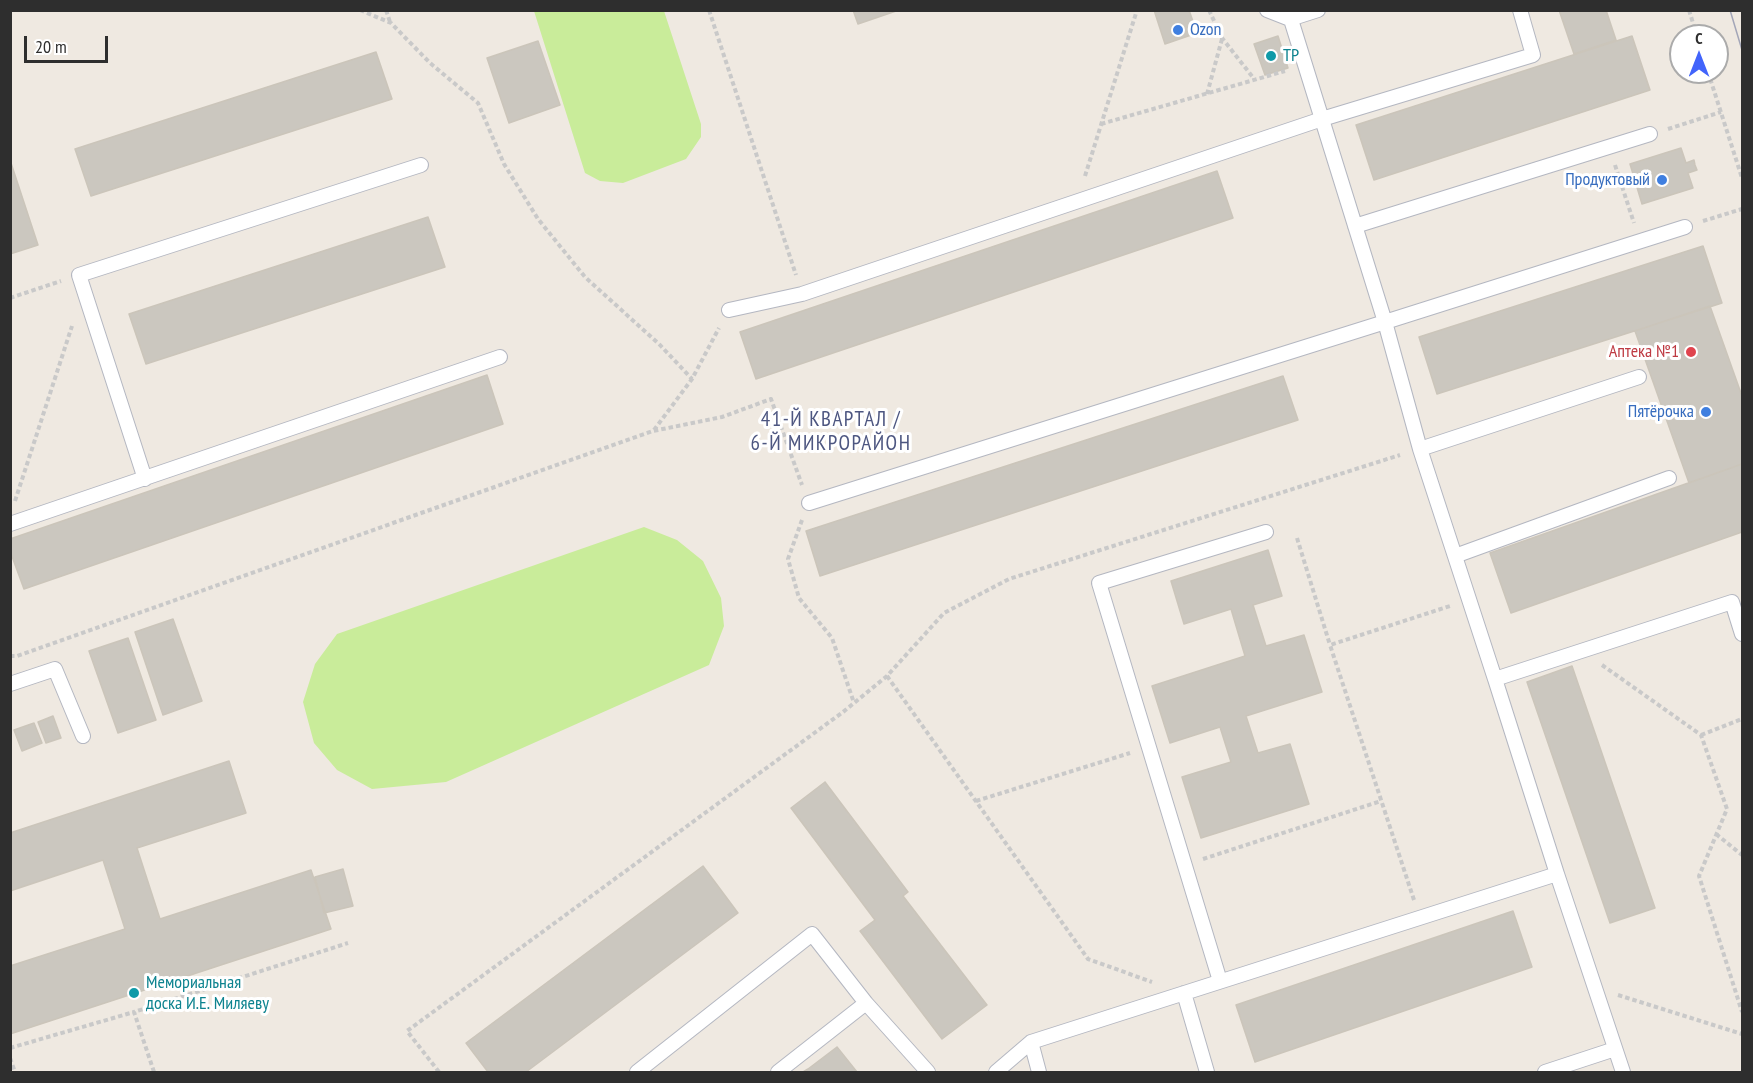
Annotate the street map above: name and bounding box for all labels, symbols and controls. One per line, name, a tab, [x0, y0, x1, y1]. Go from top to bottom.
place label: Ozon	[1190, 19, 1222, 41]
marker: Ozon	[1171, 23, 1185, 37]
scale bar	[27, 24, 111, 62]
north arrow	[1669, 24, 1729, 84]
text: С	[1695, 28, 1703, 48]
text: 20 m	[35, 35, 67, 58]
place label: ТР	[1283, 45, 1299, 67]
marker: ТР	[1264, 49, 1278, 63]
place label: Продуктовый	[1565, 169, 1650, 191]
marker: Продуктовый	[1655, 173, 1669, 187]
place label: Аптека №1	[1609, 341, 1679, 363]
marker: Аптека №1	[1684, 345, 1698, 359]
place label: Пятёрочка	[1628, 401, 1694, 423]
marker: Пятёрочка	[1699, 405, 1713, 419]
district label: 41-Й КВАРТАЛ / 6-Й МИКРОРАЙОН	[751, 407, 911, 457]
place label: Мемориальная доска И.Е. Миляеву	[146, 972, 269, 1014]
marker: Мемориальная доска И.Е. Миляеву	[127, 986, 141, 1000]

